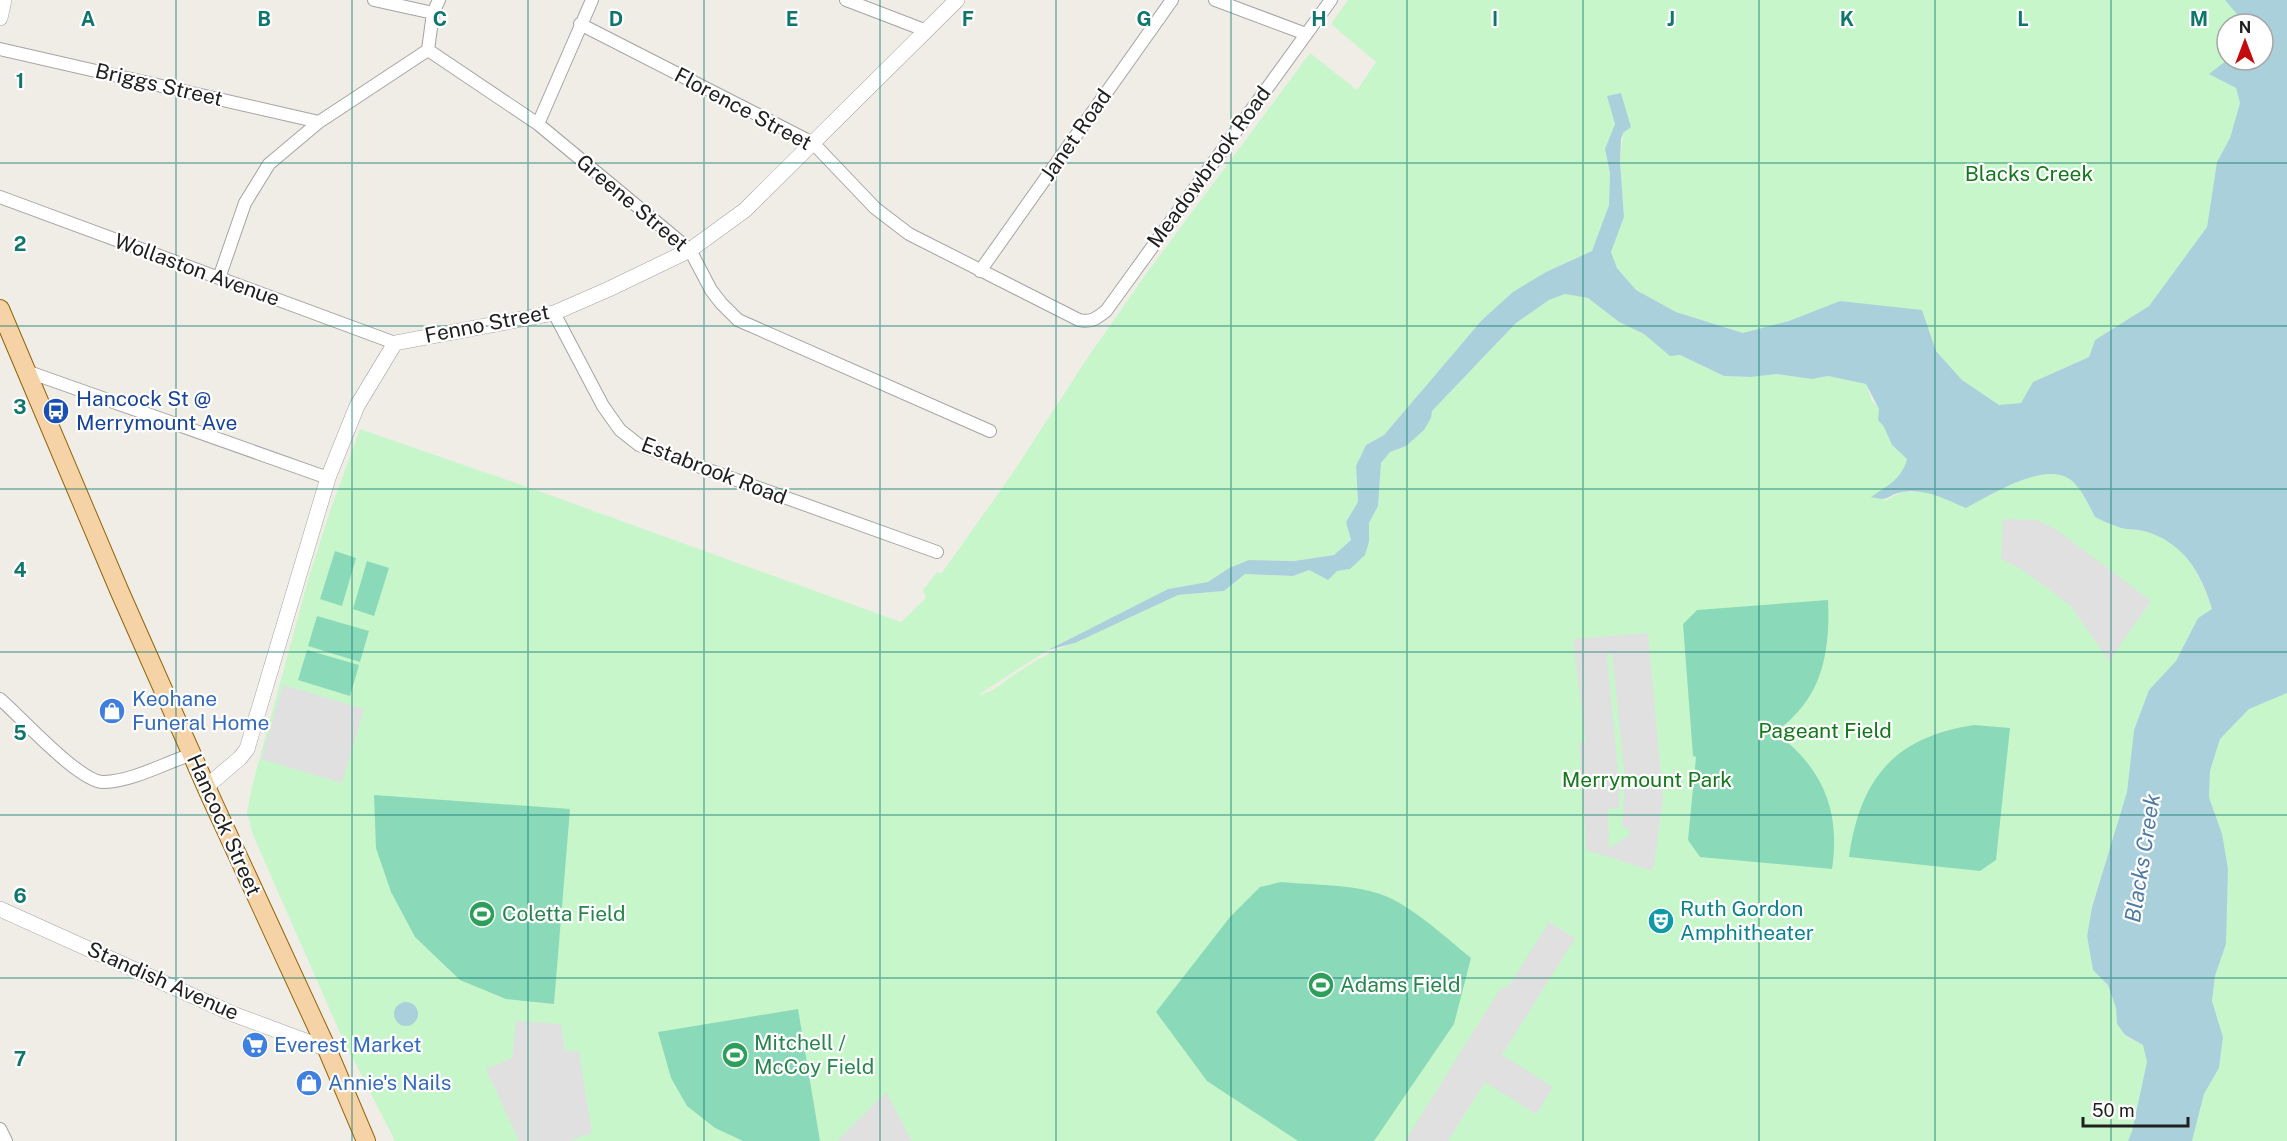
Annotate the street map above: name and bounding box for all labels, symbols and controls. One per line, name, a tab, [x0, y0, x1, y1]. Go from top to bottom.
text: A	[81, 7, 95, 31]
text: B	[257, 7, 271, 31]
text: C	[433, 7, 447, 31]
text: D	[609, 7, 623, 31]
text: E	[786, 7, 798, 31]
text: F	[962, 7, 974, 31]
text: G	[1136, 7, 1152, 31]
text: H	[1311, 7, 1327, 31]
text: I	[1492, 7, 1498, 31]
text: J	[1667, 7, 1675, 31]
text: K	[1840, 7, 1854, 31]
text: L	[2017, 7, 2029, 31]
text: M	[2190, 7, 2208, 31]
north arrow	[2215, 12, 2275, 72]
text: N	[2239, 18, 2251, 37]
street label: Briggs Street	[93, 58, 225, 111]
street label: Florence Street	[670, 62, 816, 155]
text: 1	[16, 69, 24, 93]
street label: Meadowbrook Road	[1142, 81, 1276, 252]
street label: Janet Road	[1035, 84, 1116, 185]
street label: Greene Street	[572, 149, 693, 256]
park label: Blacks Creek	[1965, 161, 2093, 186]
street label: Wollaston Avenue	[111, 228, 283, 311]
text: 2	[14, 232, 26, 256]
street label: Fenno Street	[422, 299, 551, 348]
place label: Hancock St @ Merrymount Ave	[76, 386, 237, 435]
text: 3	[13, 395, 27, 419]
bus stop icon: Hancock St @ Merrymount Ave	[41, 396, 71, 426]
street label: Estabrook Road	[638, 431, 790, 510]
text: 4	[13, 558, 27, 582]
place label: Keohane Funeral Home	[132, 686, 269, 735]
shop icon: Keohane Funeral Home	[97, 696, 127, 726]
park label: Pageant Field	[1758, 718, 1892, 743]
text: 5	[13, 721, 27, 745]
street label: Hancock Street	[182, 750, 267, 900]
park label: Merrymount Park	[1562, 767, 1732, 792]
water label: Blacks Creek	[2119, 792, 2165, 924]
text: 6	[13, 884, 27, 908]
place label: Ruth Gordon Amphitheater	[1680, 896, 1814, 945]
sports icon: Coletta Field	[467, 899, 497, 929]
place label: Coletta Field	[502, 901, 625, 926]
theatre icon: Ruth Gordon Amphitheater	[1646, 906, 1676, 936]
street label: Standish Avenue	[84, 936, 243, 1025]
sports icon: Adams Field	[1306, 970, 1336, 1000]
place label: Adams Field	[1340, 972, 1460, 997]
supermarket icon: Everest Market	[240, 1030, 270, 1060]
place label: Mitchell / McCoy Field	[754, 1030, 874, 1079]
place label: Everest Market	[274, 1032, 422, 1057]
sports icon: Mitchell / McCoy Field	[720, 1040, 750, 1070]
text: 7	[14, 1047, 26, 1071]
shop icon: Annie's Nails	[294, 1068, 324, 1098]
place label: Annie's Nails	[328, 1070, 451, 1095]
scale bar	[2083, 1090, 2188, 1128]
text: 50 m	[2092, 1100, 2135, 1121]

